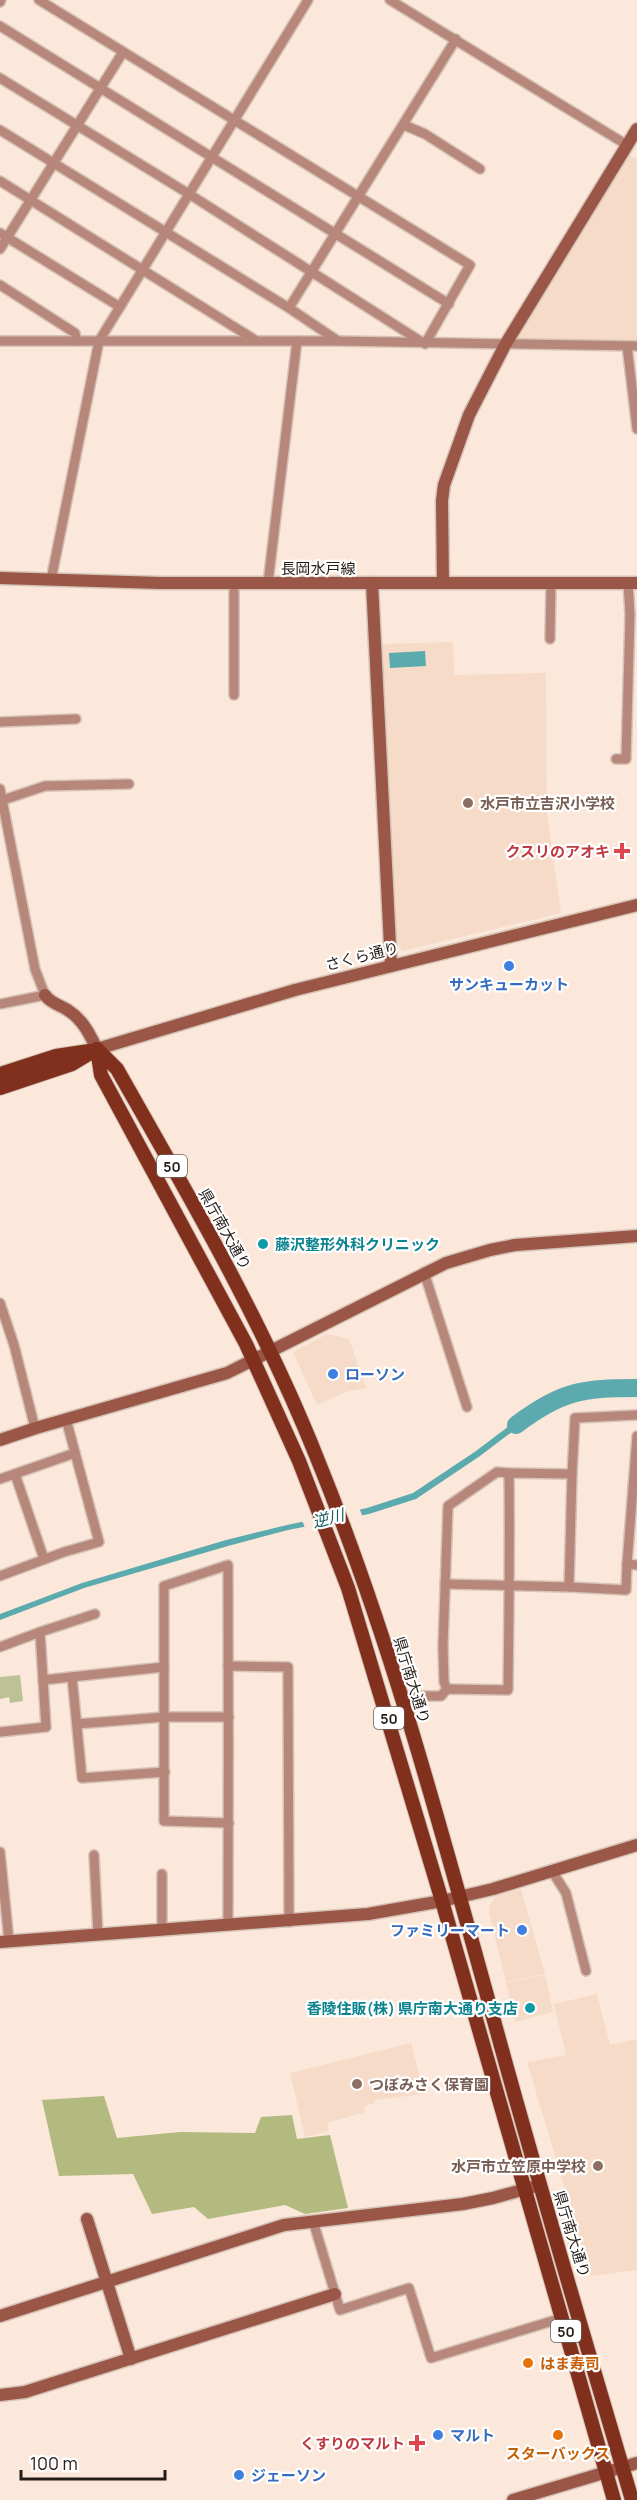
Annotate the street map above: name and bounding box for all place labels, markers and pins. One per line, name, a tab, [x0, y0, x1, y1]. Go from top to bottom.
place label: 水戸市立吉沢小学校	[480, 793, 615, 814]
marker: 水戸市立吉沢小学校	[461, 796, 475, 810]
place label: クスリのアオキ	[505, 841, 610, 862]
marker: クスリのアオキ	[615, 844, 629, 858]
marker: サンキューカット	[502, 959, 516, 973]
place label: サンキューカット	[449, 974, 569, 995]
place label: 藤沢整形外科クリニック	[275, 1234, 440, 1255]
marker: 藤沢整形外科クリニック	[256, 1237, 270, 1251]
place label: ローソン	[345, 1364, 405, 1385]
marker: ローソン	[326, 1367, 340, 1381]
place label: ファミリーマート	[390, 1920, 510, 1941]
marker: ファミリーマート	[515, 1923, 529, 1937]
place label: 香陵住販(株) 県庁南大通り支店	[306, 1998, 518, 2019]
marker: 香陵住販(株) 県庁南大通り支店	[523, 2001, 537, 2015]
place label: つぼみさく保育園	[369, 2074, 489, 2095]
marker: つぼみさく保育園	[350, 2077, 364, 2091]
place label: 水戸市立笠原中学校	[451, 2156, 586, 2177]
marker: 水戸市立笠原中学校	[591, 2159, 605, 2173]
place label: はま寿司	[540, 2353, 600, 2374]
marker: はま寿司	[521, 2356, 535, 2370]
place label: マルト	[450, 2425, 495, 2446]
marker: マルト	[431, 2428, 445, 2442]
marker: スターバックス	[551, 2428, 565, 2442]
place label: くすりのマルト	[300, 2433, 405, 2454]
marker: くすりのマルト	[410, 2436, 424, 2450]
place label: スターバックス	[506, 2443, 610, 2464]
place label: ジェーソン	[251, 2465, 326, 2486]
marker: ジェーソン	[232, 2468, 246, 2482]

